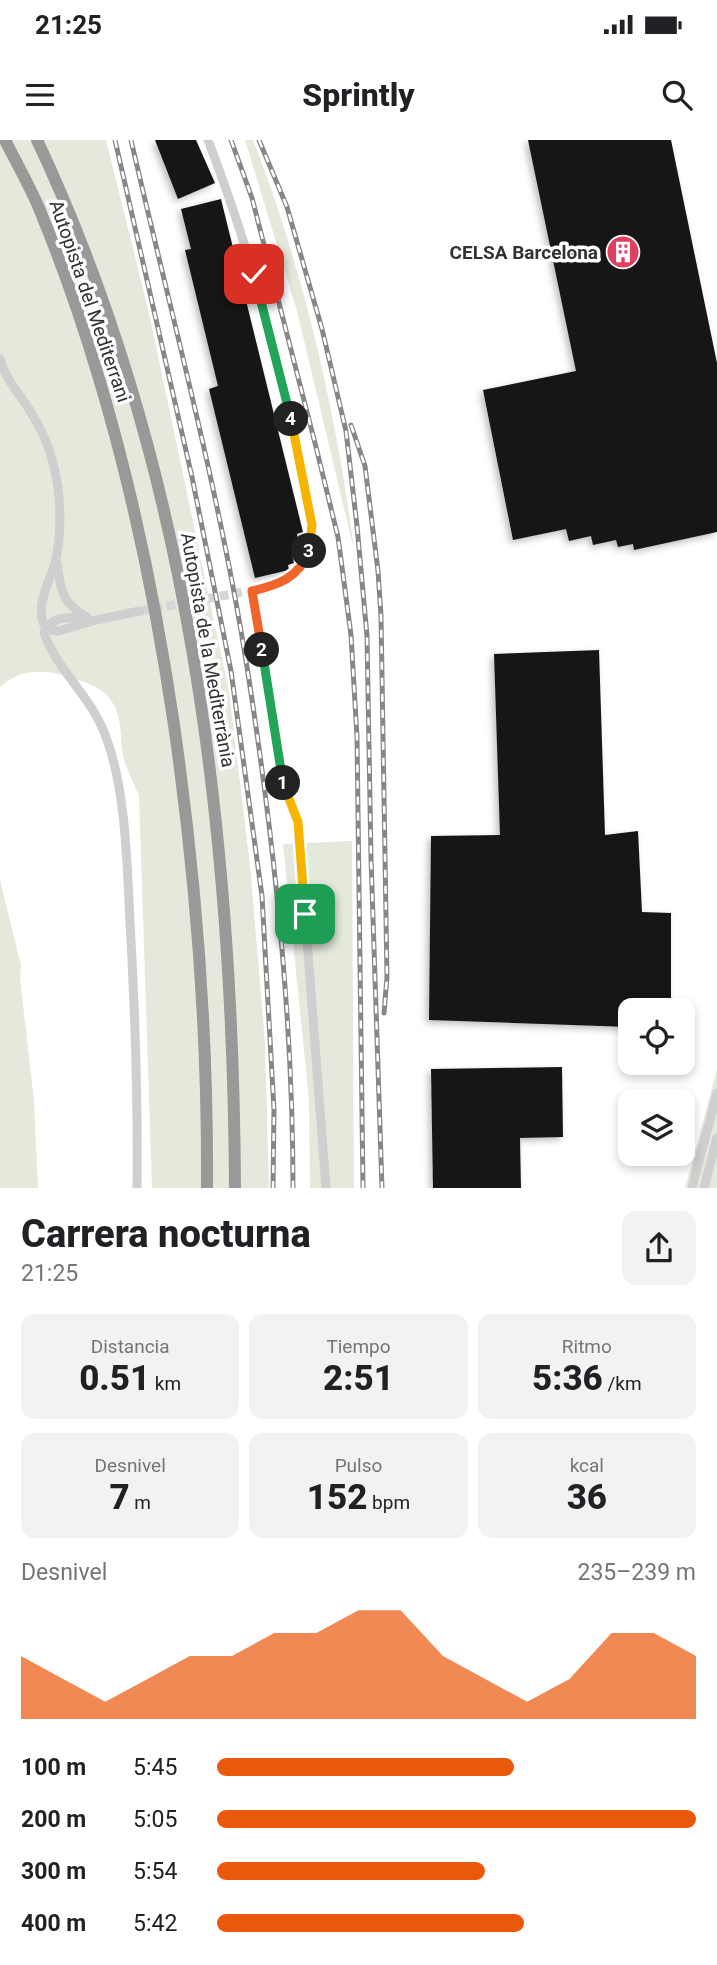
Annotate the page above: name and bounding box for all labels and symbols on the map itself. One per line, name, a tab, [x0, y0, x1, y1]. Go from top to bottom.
street label: Autopista del Mediterrani	[45, 197, 135, 405]
building icon: CELSA Barcelona	[604, 233, 642, 271]
place label: CELSA Barcelona	[450, 241, 598, 264]
pin	[224, 244, 284, 304]
pin: 4	[274, 402, 308, 436]
street label: Autopista de la Mediterrània	[176, 531, 240, 769]
pin: 3	[292, 534, 326, 568]
pin: 2	[244, 632, 280, 668]
pin: 1	[266, 766, 300, 800]
pin	[275, 884, 335, 944]

